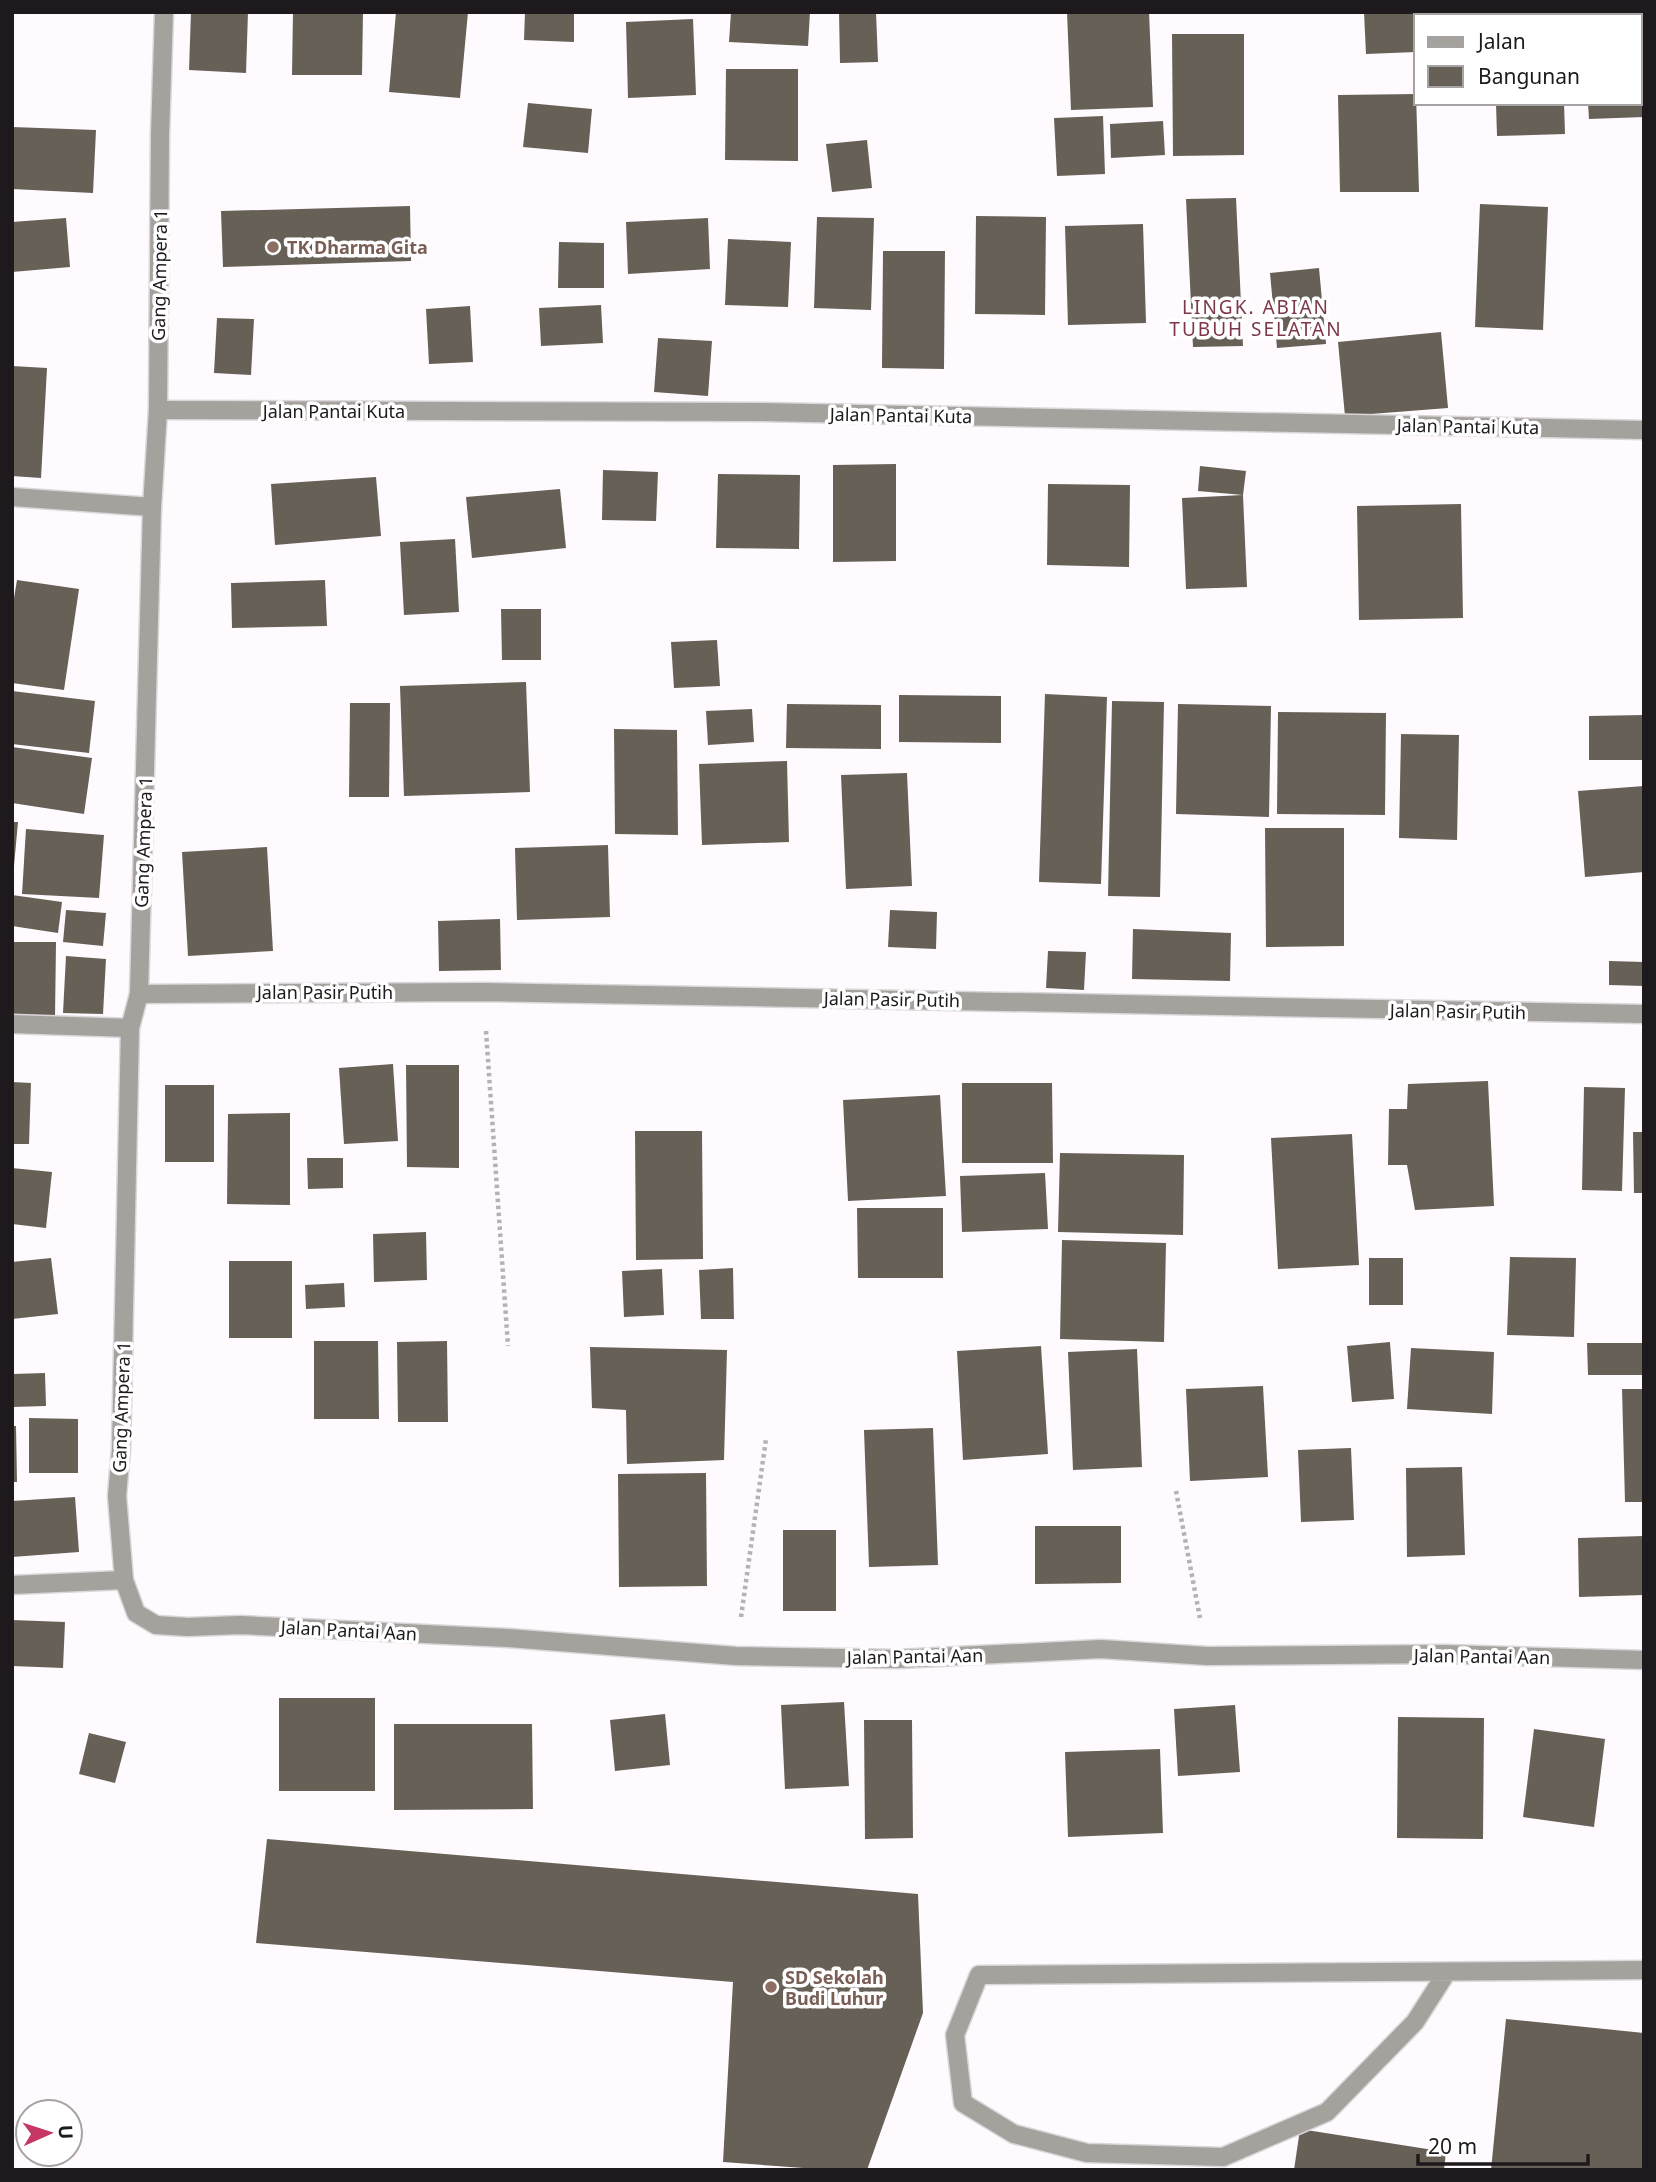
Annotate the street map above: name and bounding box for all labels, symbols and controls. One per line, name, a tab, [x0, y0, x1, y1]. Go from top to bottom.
legend	[1414, 14, 1642, 105]
text: Jalan	[1476, 27, 1526, 55]
text: Bangunan	[1478, 62, 1580, 90]
street label: Gang Ampera 1	[146, 209, 172, 341]
place label: TK Dharma Gita	[287, 235, 428, 259]
marker: TK Dharma Gita	[265, 239, 281, 255]
district label: LINGK. ABIAN TUBUH SELATAN	[1169, 294, 1343, 342]
street label: Jalan Pantai Kuta	[261, 399, 405, 423]
street label: Jalan Pantai Kuta	[828, 402, 972, 428]
street label: Jalan Pantai Kuta	[1395, 413, 1539, 439]
street label: Gang Ampera 1	[129, 776, 157, 908]
street label: Jalan Pasir Putih	[255, 980, 393, 1004]
street label: Jalan Pasir Putih	[822, 986, 960, 1012]
street label: Jalan Pasir Putih	[1388, 998, 1526, 1024]
street label: Gang Ampera 1	[107, 1341, 135, 1473]
street label: Jalan Pantai Aan	[278, 1614, 418, 1646]
street label: Jalan Pantai Aan	[845, 1643, 983, 1669]
street label: Jalan Pantai Aan	[1412, 1643, 1550, 1669]
place label: SD Sekolah Budi Luhur	[785, 1965, 884, 2010]
marker: SD Sekolah Budi Luhur	[763, 1979, 779, 1995]
north arrow	[14, 2098, 84, 2168]
scale bar	[1418, 2122, 1588, 2166]
text: U	[53, 2124, 79, 2140]
text: 20 m	[1428, 2132, 1477, 2160]

